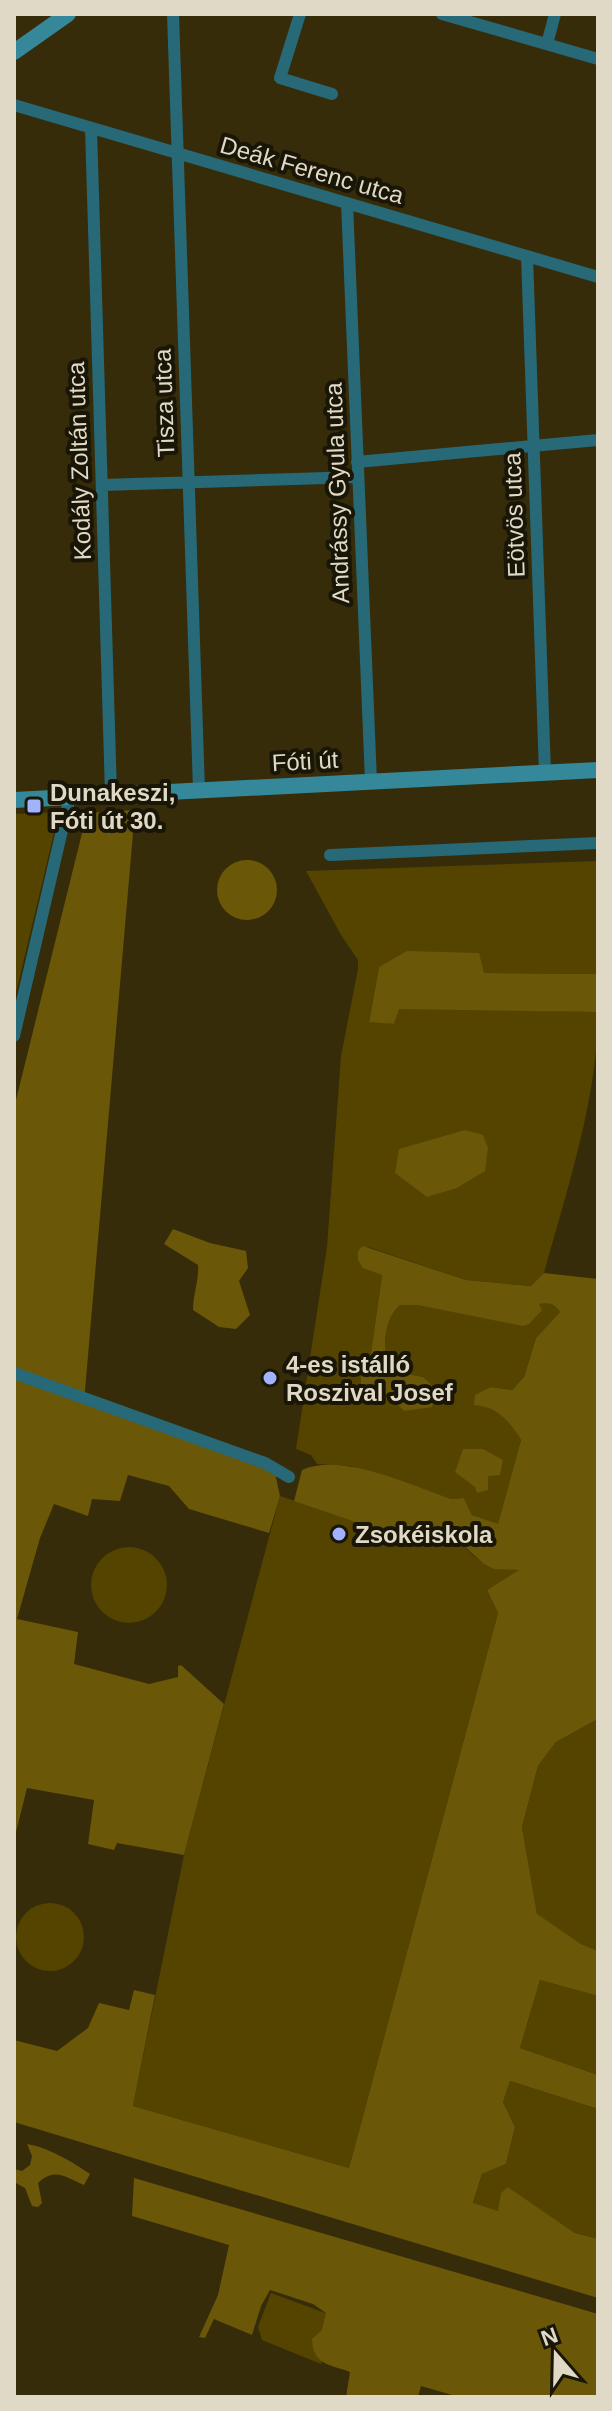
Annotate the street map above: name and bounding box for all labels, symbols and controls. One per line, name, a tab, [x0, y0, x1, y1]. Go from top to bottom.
street label: Deák Ferenc utca	[217, 131, 407, 209]
street label: Tisza utca	[149, 348, 179, 458]
street label: Kodály Zoltán utca	[62, 361, 96, 561]
street label: Andrássy Gyula utca	[320, 381, 354, 604]
street label: Eötvös utca	[498, 451, 530, 578]
street label: Fóti út	[271, 746, 339, 776]
place label: Dunakeszi, Fóti út 30.	[50, 779, 175, 834]
marker: Dunakeszi, Fóti út 30.	[25, 797, 43, 815]
place label: 4-es istálló Roszival Josef	[286, 1351, 454, 1406]
marker: 4-es istálló Roszival Josef	[261, 1369, 279, 1387]
place label: Zsokéiskola	[355, 1521, 493, 1548]
marker: Zsokéiskola	[330, 1525, 348, 1543]
north arrow	[516, 2315, 596, 2395]
text: N	[538, 2322, 561, 2351]

